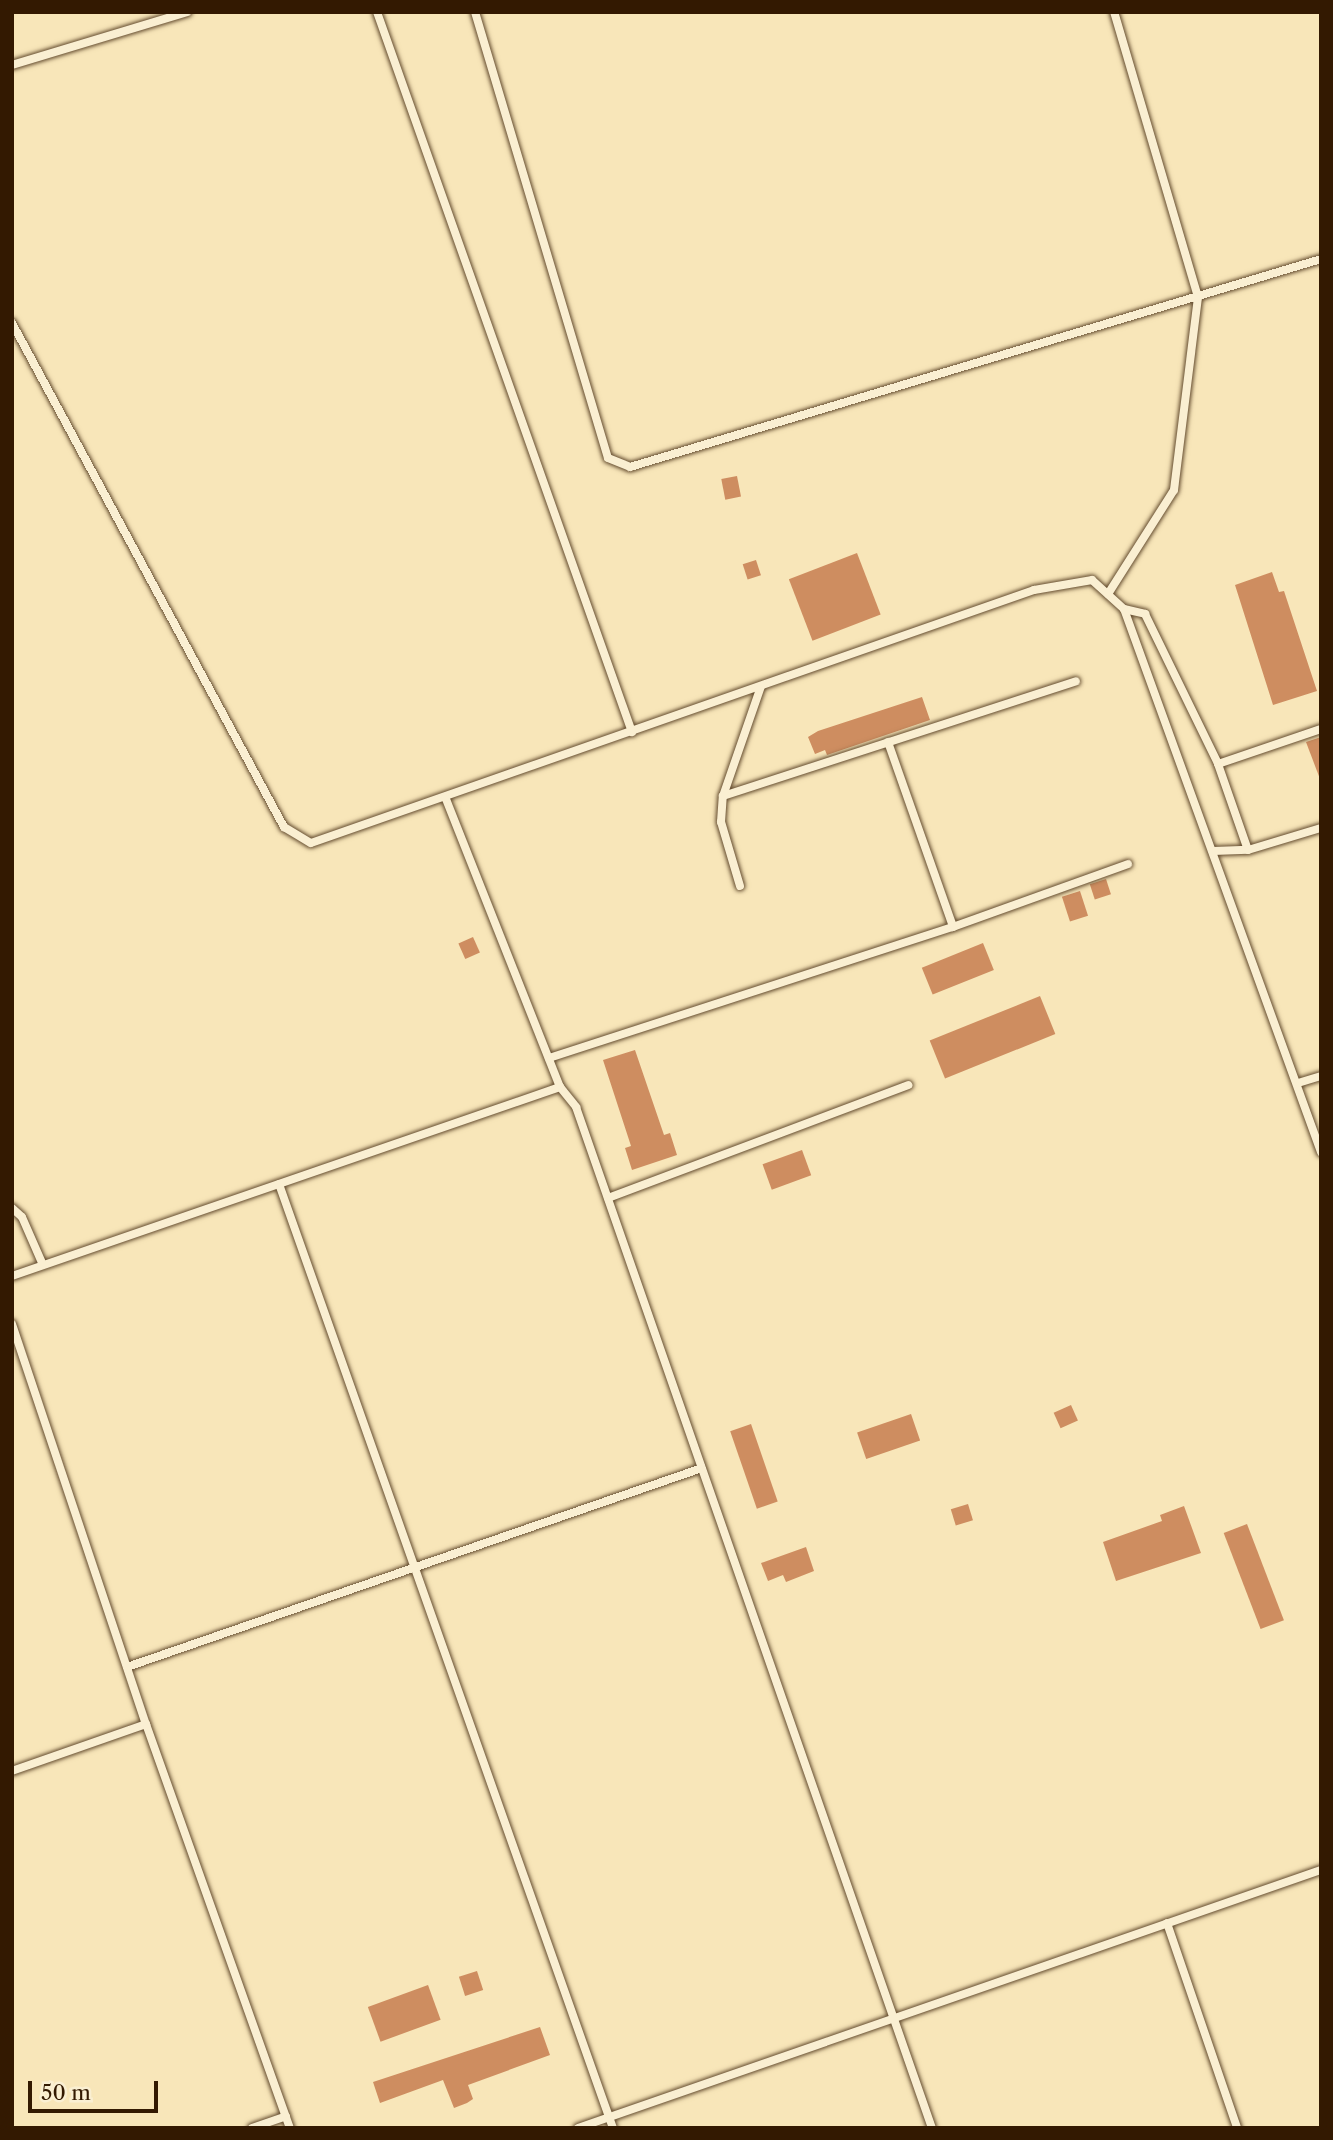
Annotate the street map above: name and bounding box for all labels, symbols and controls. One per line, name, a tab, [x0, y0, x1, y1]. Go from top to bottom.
scale bar	[32, 2066, 161, 2110]
text: 50 m	[41, 2080, 91, 2105]

